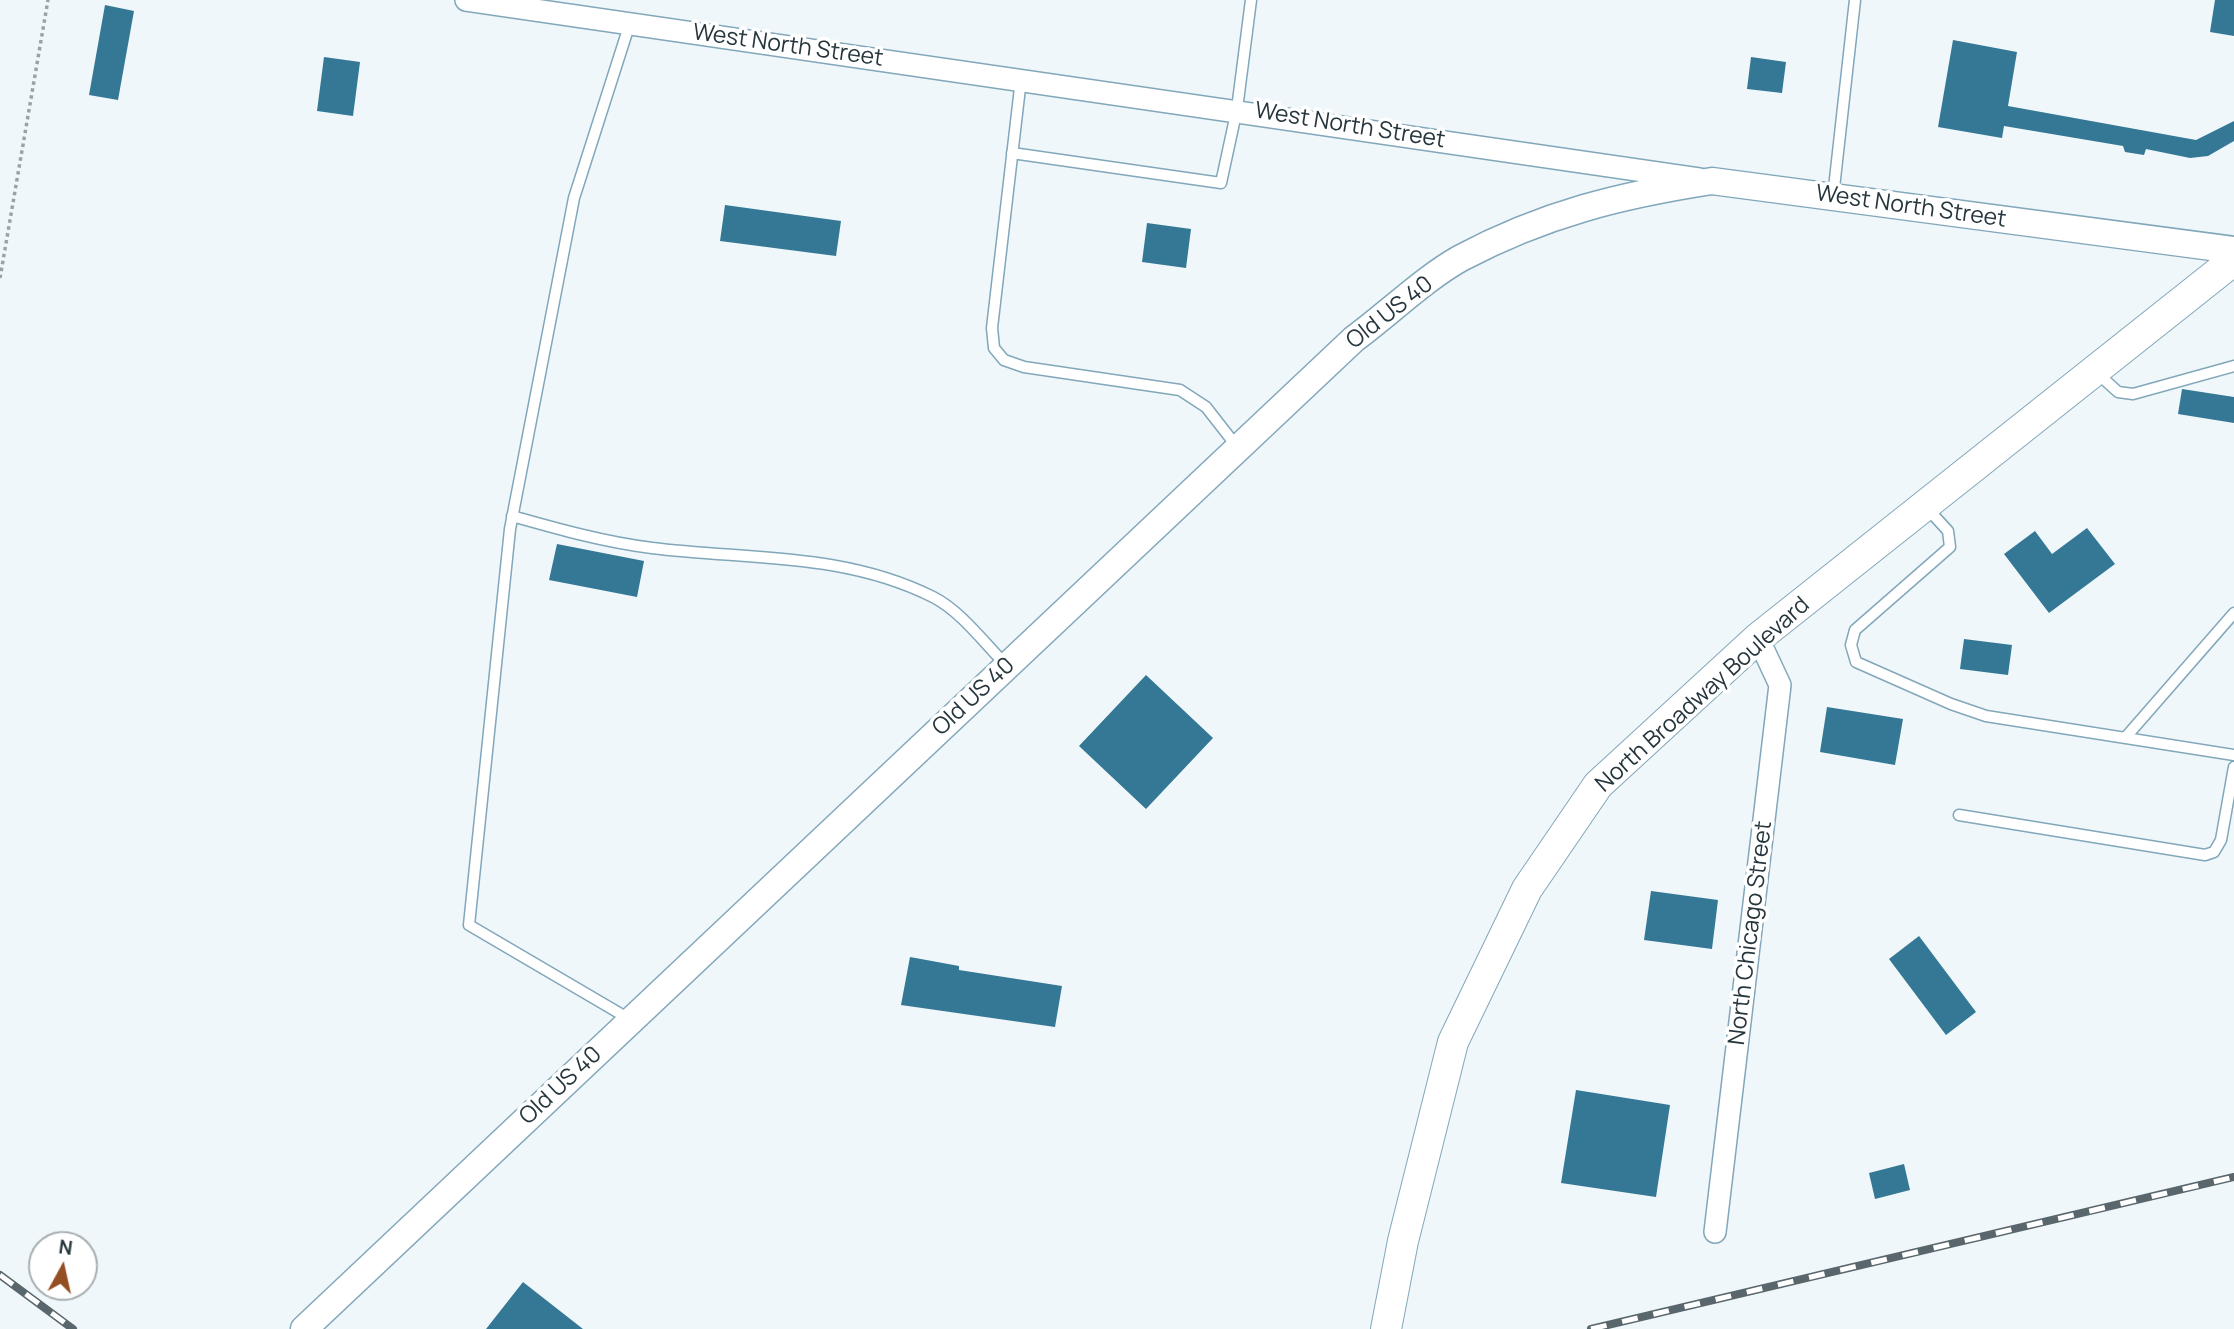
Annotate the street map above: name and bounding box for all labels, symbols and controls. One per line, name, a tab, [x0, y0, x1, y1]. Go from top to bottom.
street label: West North Street	[691, 19, 885, 73]
street label: West North Street	[1253, 97, 1447, 155]
street label: West North Street	[1814, 180, 2008, 234]
street label: Old US 40	[1341, 271, 1439, 355]
street label: North Broadway Boulevard	[1590, 592, 1816, 798]
street label: Old US 40	[927, 652, 1021, 742]
street label: North Chicago Street	[1724, 819, 1778, 1047]
street label: Old US 40	[514, 1041, 608, 1131]
north arrow	[28, 1231, 98, 1301]
text: N	[57, 1233, 74, 1261]

